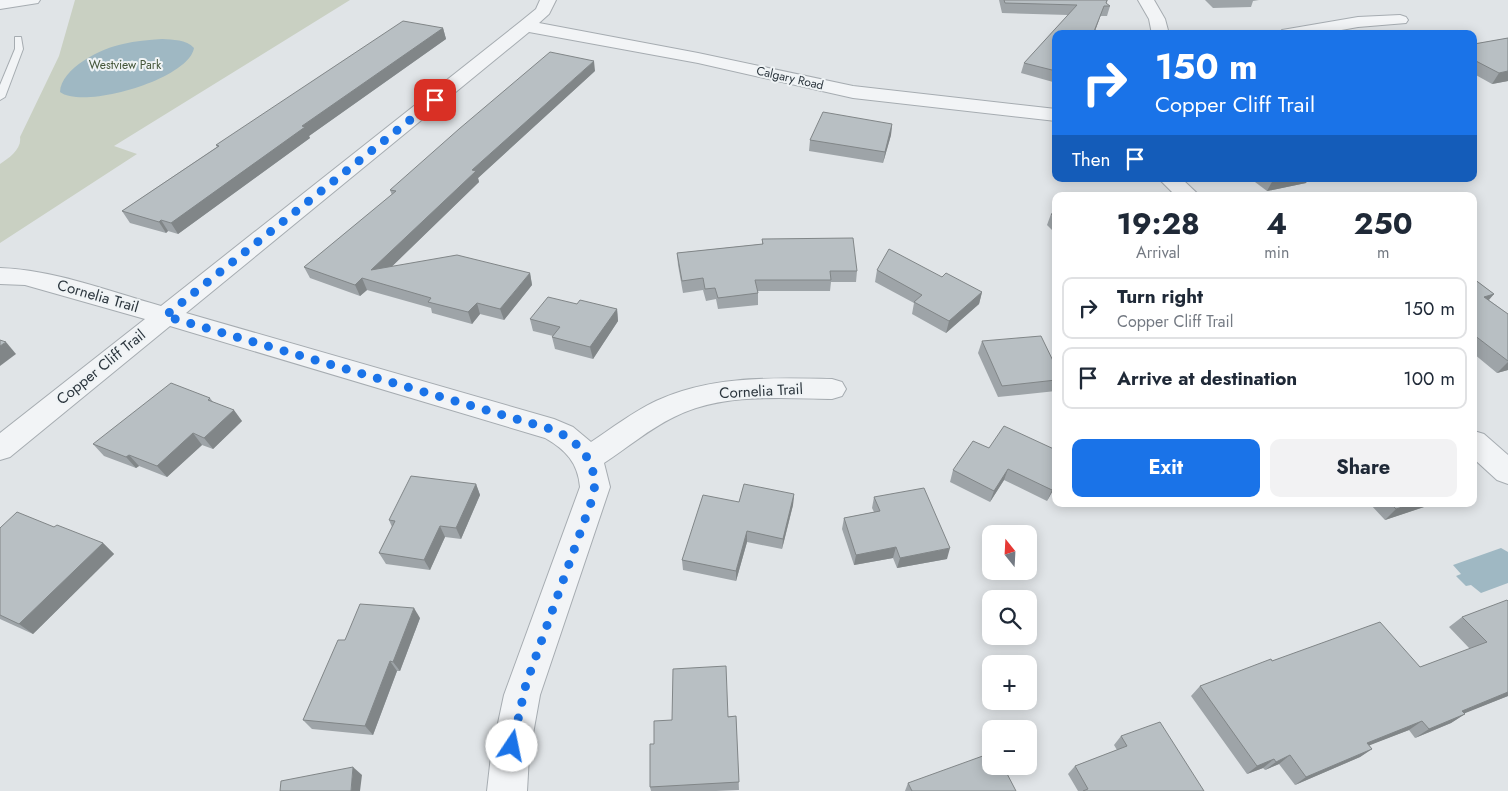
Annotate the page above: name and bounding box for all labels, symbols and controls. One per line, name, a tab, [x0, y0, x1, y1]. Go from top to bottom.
text: 150 m	[1155, 42, 1258, 92]
icon: right	[1072, 50, 1137, 115]
park label: Westview Park	[89, 56, 162, 74]
street label: Calgary Road	[755, 62, 825, 94]
pin	[414, 79, 456, 121]
icon: arrive	[421, 86, 449, 114]
text: Copper Cliff Trail	[1155, 88, 1315, 120]
icon: arrive	[1121, 145, 1149, 173]
text: Then	[1072, 146, 1111, 173]
text: 19:28	[1116, 202, 1200, 245]
text: 4	[1266, 202, 1287, 245]
text: 250	[1354, 202, 1413, 245]
text: Arrival	[1136, 241, 1180, 264]
text: min	[1264, 241, 1289, 264]
text: m	[1377, 241, 1389, 264]
street label: Cornelia Trail	[55, 274, 141, 318]
text: Turn right	[1117, 283, 1203, 310]
icon: right	[1074, 294, 1102, 322]
text: 150 m	[1404, 295, 1455, 322]
text: Copper Cliff Trail	[1117, 310, 1233, 333]
street label: Copper Cliff Trail	[52, 324, 150, 410]
icon: arrive	[1074, 364, 1102, 392]
text: Arrive at destination	[1117, 365, 1297, 392]
text: 100 m	[1403, 365, 1455, 392]
street label: Cornelia Trail	[719, 378, 803, 404]
button: Exit	[1072, 439, 1260, 497]
button: Share	[1270, 439, 1457, 497]
north arrow	[982, 525, 1038, 580]
map controls	[982, 525, 1037, 775]
button: search	[982, 590, 1037, 645]
button: +	[982, 655, 1037, 710]
position arrow	[485, 719, 537, 771]
button: −	[982, 720, 1037, 775]

